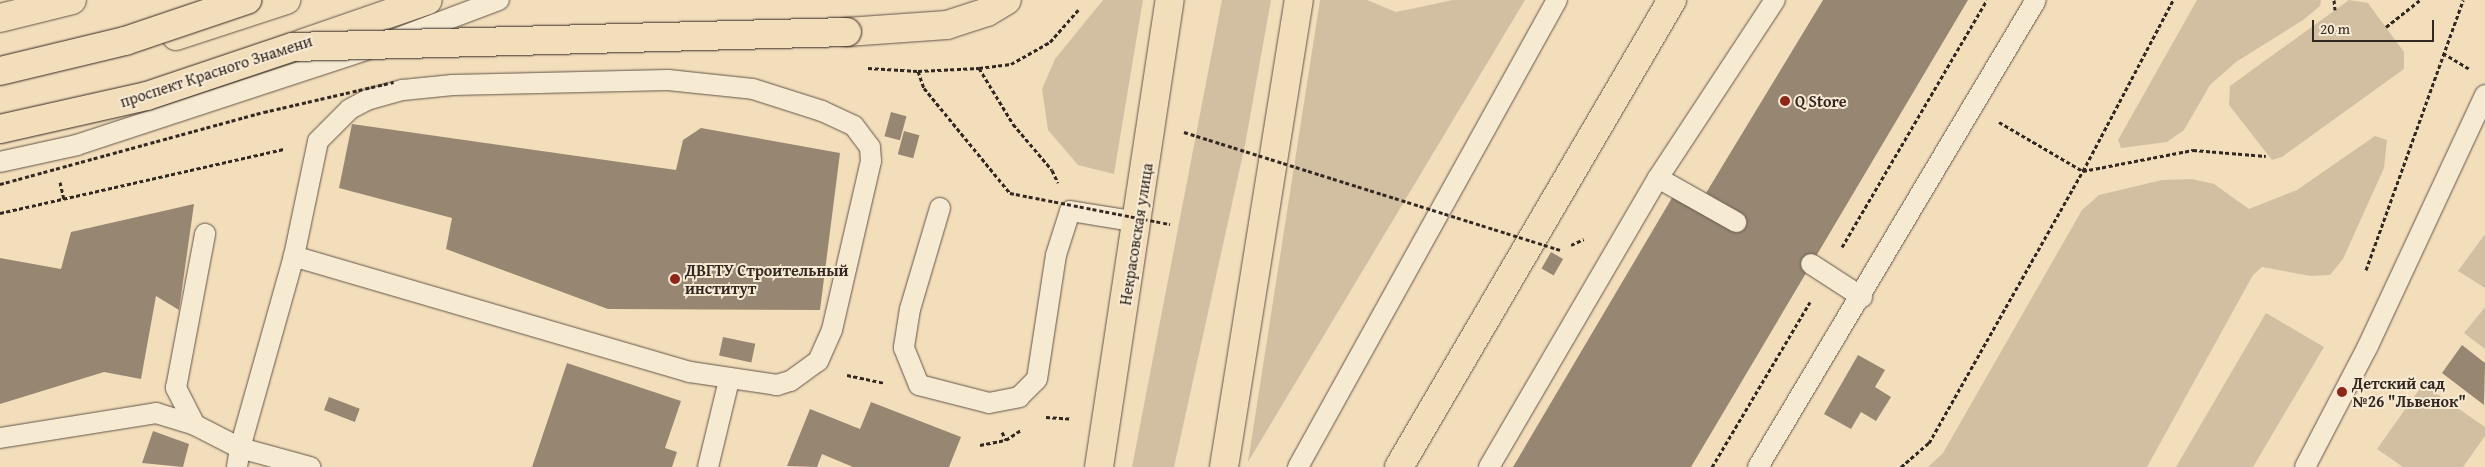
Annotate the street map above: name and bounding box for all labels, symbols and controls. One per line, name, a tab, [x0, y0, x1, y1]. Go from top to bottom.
scale bar	[2315, 10, 2438, 42]
text: 20 m	[2320, 18, 2350, 39]
street label: проспект Красного Знамени	[117, 31, 315, 111]
place label: Q Store	[1795, 91, 1847, 111]
marker: Q Store	[1779, 95, 1791, 107]
street label: Некрасовская улица	[1115, 162, 1157, 306]
place label: ДВГТУ Строительный институт	[685, 260, 849, 298]
marker: ДВГТУ Строительный институт	[669, 273, 681, 285]
place label: Детский сад №26 "Львенок"	[2352, 373, 2466, 411]
marker: Детский сад №26 "Львенок"	[2336, 386, 2348, 398]

